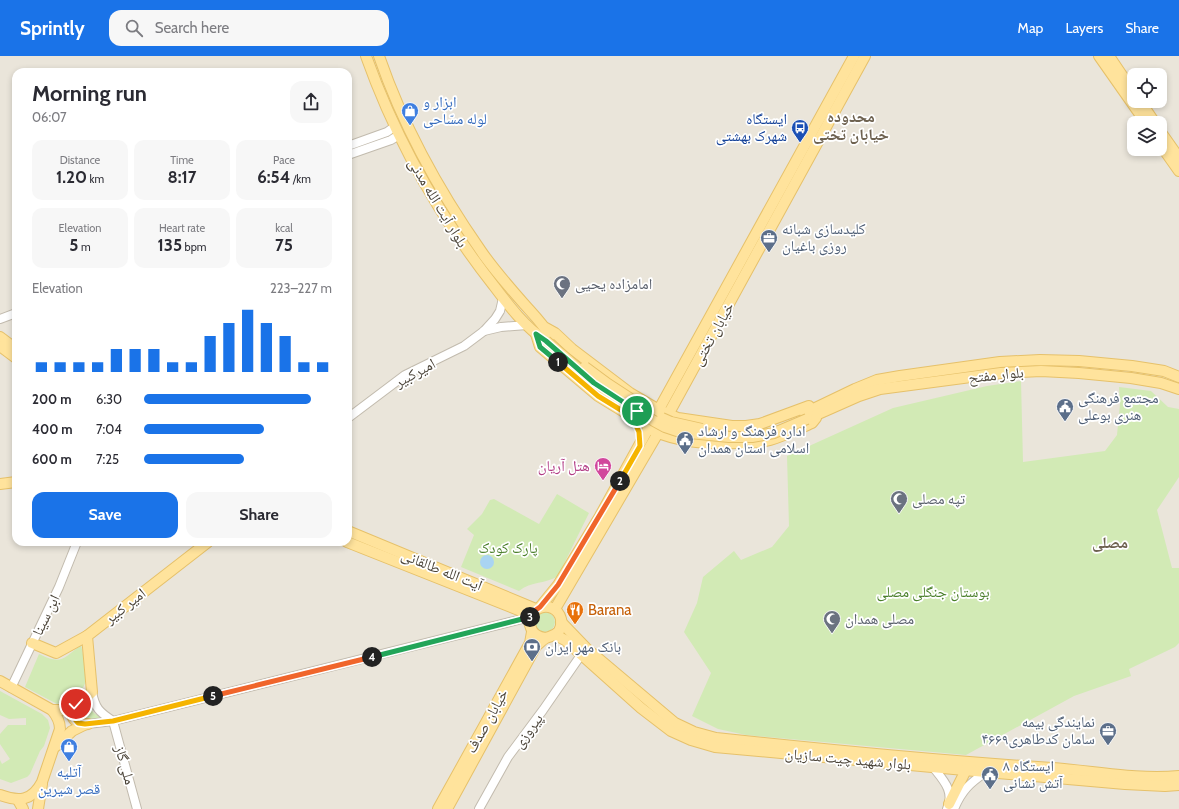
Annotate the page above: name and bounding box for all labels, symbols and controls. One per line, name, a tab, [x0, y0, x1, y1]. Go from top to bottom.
search box	[109, 10, 389, 46]
text: Sprintly	[20, 17, 85, 40]
icon: search	[123, 17, 145, 39]
text: Search here	[155, 19, 229, 37]
text: Map	[1018, 19, 1043, 37]
text: Layers	[1065, 19, 1103, 37]
text: Share	[1125, 19, 1159, 37]
map controls	[1127, 68, 1167, 156]
button: locate	[1127, 68, 1167, 108]
text: Morning run	[32, 80, 147, 107]
button: share	[290, 81, 332, 123]
place label: ابزار و لوله مسّاحی	[423, 93, 487, 129]
shop icon: ابزار و لوله مسّاحی	[400, 101, 420, 126]
district label: محدوده خیابان تختی	[813, 107, 889, 144]
text: 06:07	[32, 109, 67, 125]
place label: ایستگاه شهرک بهشتی	[716, 110, 787, 146]
button: layers	[1127, 116, 1167, 156]
bus stop icon: ایستگاه شهرک بهشتی	[790, 118, 810, 143]
text: Distance	[60, 153, 100, 167]
text: Time	[170, 153, 194, 167]
text: Pace	[273, 153, 295, 167]
street label: بلوار آیت الله مدنی	[403, 155, 472, 251]
text: 1.20	[56, 167, 87, 187]
text: 8:17	[168, 167, 197, 187]
text: 6:54	[257, 167, 290, 187]
text: km	[87, 172, 104, 186]
text: /km	[290, 172, 311, 186]
place label: کلیدسازی شبانه روزی باغیان	[782, 220, 865, 256]
text: Elevation	[59, 221, 101, 235]
text: Heart rate	[159, 221, 205, 235]
text: kcal	[275, 221, 293, 235]
office icon: کلیدسازی شبانه روزی باغیان	[759, 228, 779, 253]
text: 5	[69, 235, 79, 255]
text: 135	[158, 235, 182, 255]
text: 75	[275, 235, 293, 255]
text: m	[79, 240, 91, 254]
text: bpm	[182, 240, 206, 254]
mosque icon: امامزاده یحیی	[552, 274, 572, 299]
place label: امامزاده یحیی	[575, 275, 652, 294]
text: Elevation	[32, 280, 83, 296]
text: 223–227 m	[270, 280, 332, 296]
street label: خیابان تختی	[688, 299, 739, 369]
pin: 1	[548, 352, 568, 372]
street label: امیرکبیر	[391, 354, 439, 392]
text: 1	[556, 355, 560, 369]
street label: بلوار مفتح	[967, 363, 1025, 388]
place label: مجتمع فرهنگی هنری بوعلی	[1078, 389, 1159, 425]
text: 200 m	[32, 391, 71, 407]
text: 6:30	[96, 391, 122, 407]
pin	[620, 394, 654, 428]
public building icon: مجتمع فرهنگی هنری بوعلی	[1055, 397, 1075, 422]
icon: arrive	[626, 400, 648, 422]
text: 400 m	[32, 421, 73, 437]
text: 7:04	[96, 421, 122, 437]
place label: اداره فرهنگ و ارشاد اسلامی استان همدان	[698, 422, 809, 458]
public building icon: اداره فرهنگ و ارشاد اسلامی استان همدان	[675, 430, 695, 455]
text: 600 m	[32, 451, 72, 467]
text: 7:25	[96, 451, 119, 467]
hotel icon: هتل آریان	[593, 456, 613, 481]
place label: هتل آریان	[538, 457, 590, 476]
pin: 2	[610, 471, 630, 491]
text: 2	[617, 474, 623, 488]
mosque icon: تپه مصلی	[889, 489, 909, 514]
place label: تپه مصلی	[912, 490, 966, 509]
button: Save	[32, 492, 178, 538]
button: Share	[186, 492, 332, 538]
district label: مصلی	[1092, 533, 1128, 552]
park label: پارک کودک	[478, 539, 538, 557]
street label: آیت الله طالقانی	[398, 546, 486, 596]
park label: بوستان جنگلی مصلی	[876, 583, 990, 602]
street label: امیر کبیر	[100, 584, 149, 628]
street label: ابن سینا	[28, 592, 64, 639]
restaurant icon: Barana	[565, 600, 585, 625]
place label: Barana	[588, 601, 632, 619]
pin: 3	[520, 607, 540, 627]
mosque icon: مصلی همدان	[822, 609, 842, 634]
text: 3	[527, 610, 533, 624]
place label: مصلی همدان	[845, 610, 914, 629]
bank icon: بانک مهر ایران	[522, 637, 542, 662]
place label: بانک مهر ایران	[545, 638, 621, 657]
pin: 4	[362, 647, 382, 667]
text: 4	[369, 650, 375, 664]
street label: خیابان صدف	[462, 685, 513, 757]
pin: 5	[203, 686, 223, 706]
pin	[59, 687, 93, 721]
text: 5	[210, 689, 216, 703]
icon: check	[65, 693, 87, 715]
street label: پیروزی	[509, 710, 547, 753]
place label: نمایندگی بیمه سامان کدطاهری۴۶۶۹	[982, 713, 1095, 749]
office icon: نمایندگی بیمه سامان کدطاهری۴۶۶۹	[1098, 721, 1118, 746]
shop icon: آتلیه قصر شیرین	[59, 737, 79, 762]
street label: ملی گاز	[110, 742, 139, 787]
street label: بلوار شهید چیت سازیان	[784, 745, 912, 774]
place label: ایستگاه ۸ آتش نشانی	[1003, 757, 1064, 793]
place label: آتلیه قصر شیرین	[38, 763, 100, 799]
public building icon: ایستگاه ۸ آتش نشانی	[980, 765, 1000, 790]

